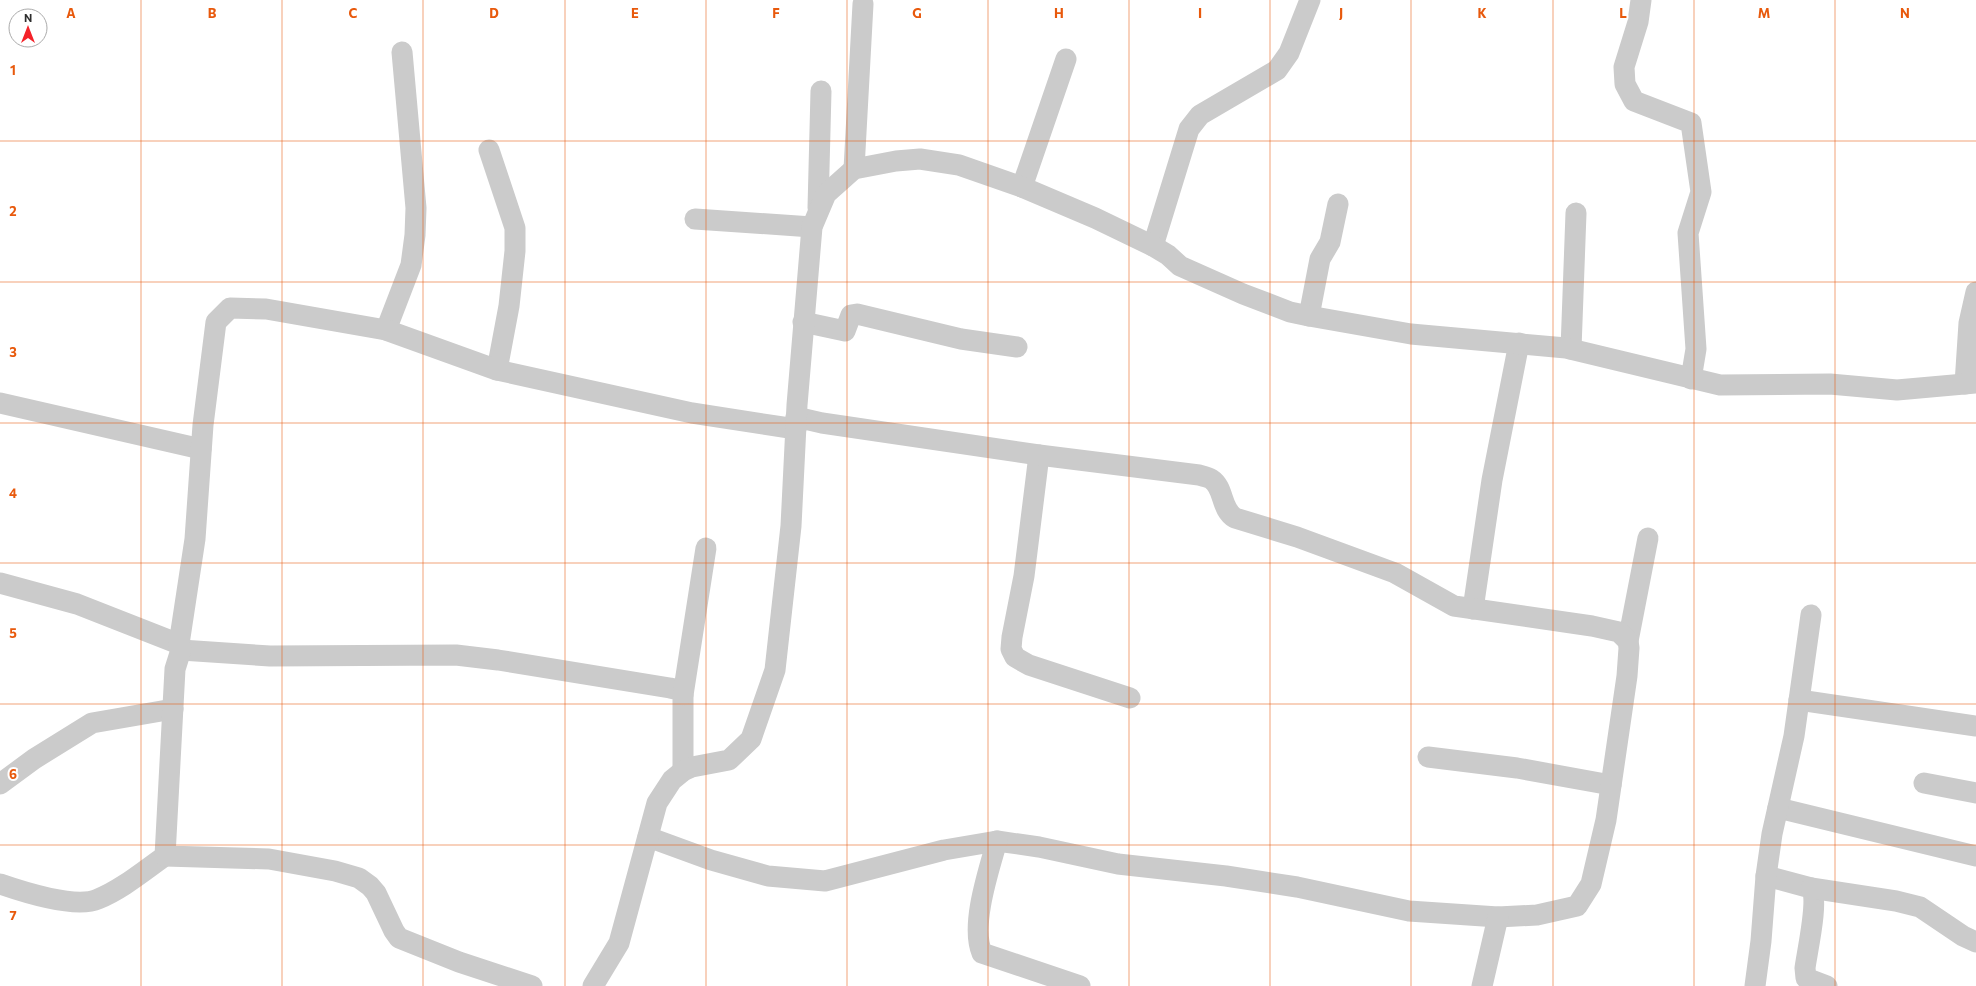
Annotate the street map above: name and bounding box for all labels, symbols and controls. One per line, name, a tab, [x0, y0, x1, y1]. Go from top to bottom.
text: A	[66, 5, 76, 21]
text: B	[208, 5, 217, 21]
text: C	[349, 5, 358, 21]
text: D	[489, 5, 499, 21]
text: E	[631, 5, 639, 21]
text: F	[772, 5, 780, 21]
text: G	[912, 5, 922, 21]
text: H	[1054, 5, 1064, 21]
text: I	[1198, 5, 1202, 21]
text: J	[1339, 5, 1343, 21]
text: K	[1477, 5, 1487, 21]
text: L	[1619, 5, 1627, 21]
text: M	[1758, 5, 1770, 21]
text: N	[1900, 5, 1910, 21]
north arrow	[8, 8, 48, 48]
text: N	[24, 11, 32, 24]
text: 1	[10, 62, 16, 78]
text: 2	[9, 203, 17, 219]
text: 3	[9, 344, 17, 360]
text: 4	[9, 485, 17, 501]
text: 5	[9, 625, 17, 641]
text: 6	[9, 766, 17, 782]
text: 7	[9, 907, 17, 923]

